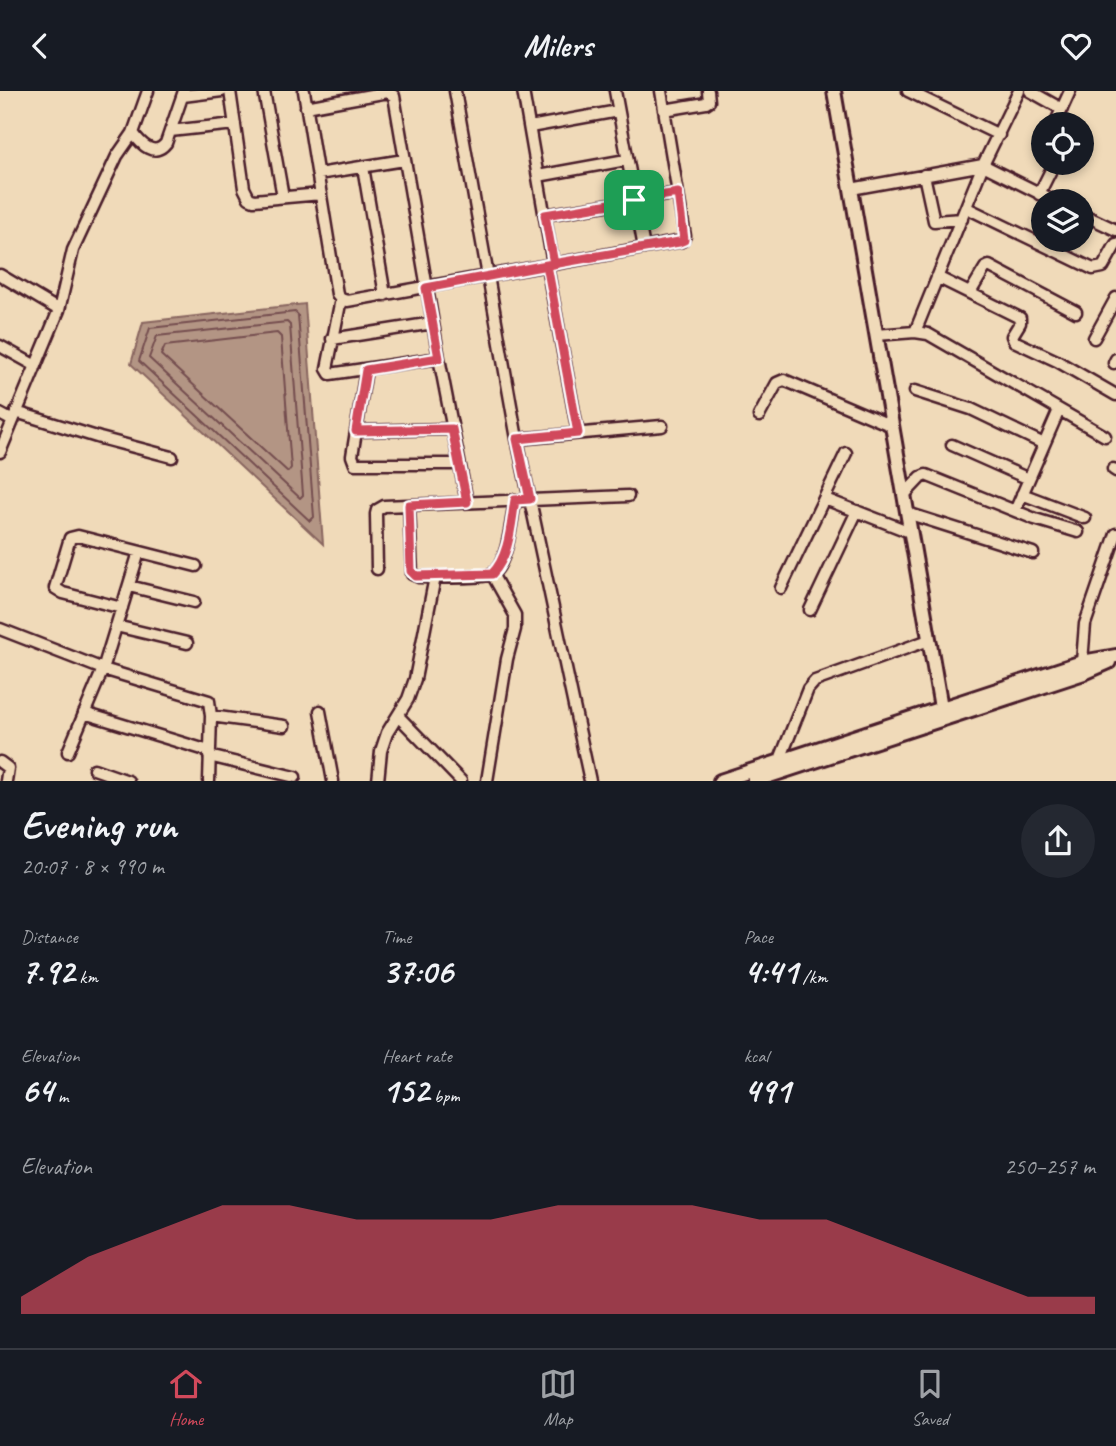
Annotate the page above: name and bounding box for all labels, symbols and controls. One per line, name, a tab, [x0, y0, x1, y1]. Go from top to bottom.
text: Milers	[523, 25, 593, 66]
icon: back	[21, 27, 59, 65]
icon: heart	[1057, 27, 1095, 65]
map controls	[1031, 112, 1094, 252]
button: locate	[1031, 112, 1094, 175]
pin	[604, 170, 664, 230]
icon: arrive	[615, 181, 653, 219]
button: layers	[1031, 189, 1094, 252]
text: Evening run	[21, 802, 177, 849]
button: share	[1021, 804, 1095, 878]
text: 20:07 · 8 × 990 m	[21, 852, 164, 881]
text: Distance	[21, 925, 78, 949]
text: Time	[382, 925, 411, 949]
text: Pace	[744, 925, 773, 949]
text: 7.92	[21, 949, 75, 994]
text: 37:06	[382, 949, 453, 994]
text: 4:41	[744, 949, 798, 994]
text: km	[75, 965, 98, 989]
text: /km	[798, 965, 827, 989]
text: Elevation	[21, 1044, 79, 1068]
text: Heart rate	[382, 1044, 452, 1068]
text: kcal	[744, 1044, 769, 1068]
text: 64	[21, 1068, 53, 1113]
text: 152	[382, 1068, 429, 1113]
text: 491	[744, 1068, 791, 1113]
text: m	[53, 1084, 69, 1108]
text: bpm	[429, 1084, 460, 1108]
text: Elevation	[21, 1152, 92, 1181]
text: 250–257 m	[1004, 1152, 1095, 1181]
tab: Home	[167, 1365, 205, 1431]
tab: Map	[539, 1365, 577, 1431]
tab: Saved	[911, 1365, 949, 1431]

